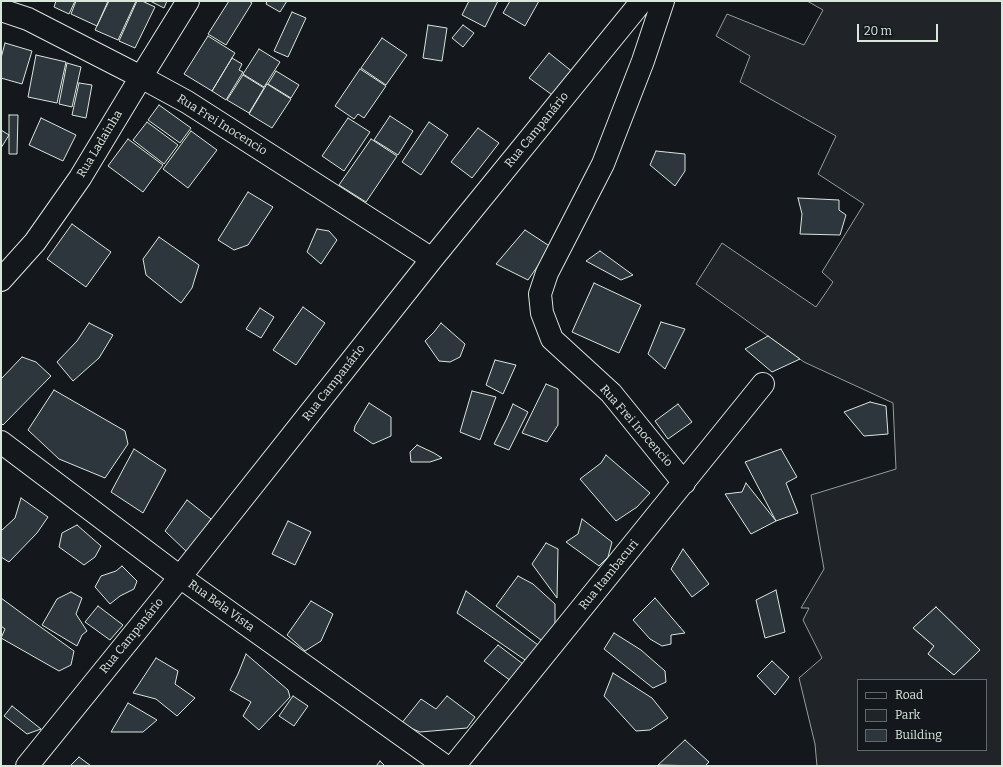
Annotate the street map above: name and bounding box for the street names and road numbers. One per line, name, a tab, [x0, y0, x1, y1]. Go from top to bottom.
street label: Rua Campanário	[502, 89, 572, 171]
street label: Rua Frei Inocencio	[174, 91, 270, 159]
street label: Rua Ladainha	[74, 108, 126, 180]
street label: Rua Campanário	[300, 342, 368, 424]
street label: Rua Frei Inocencio	[597, 382, 675, 470]
street label: Rua Itambacuri	[576, 537, 642, 613]
street label: Rua Bela Vista	[185, 577, 257, 635]
street label: Rua Campanário	[97, 595, 167, 677]

